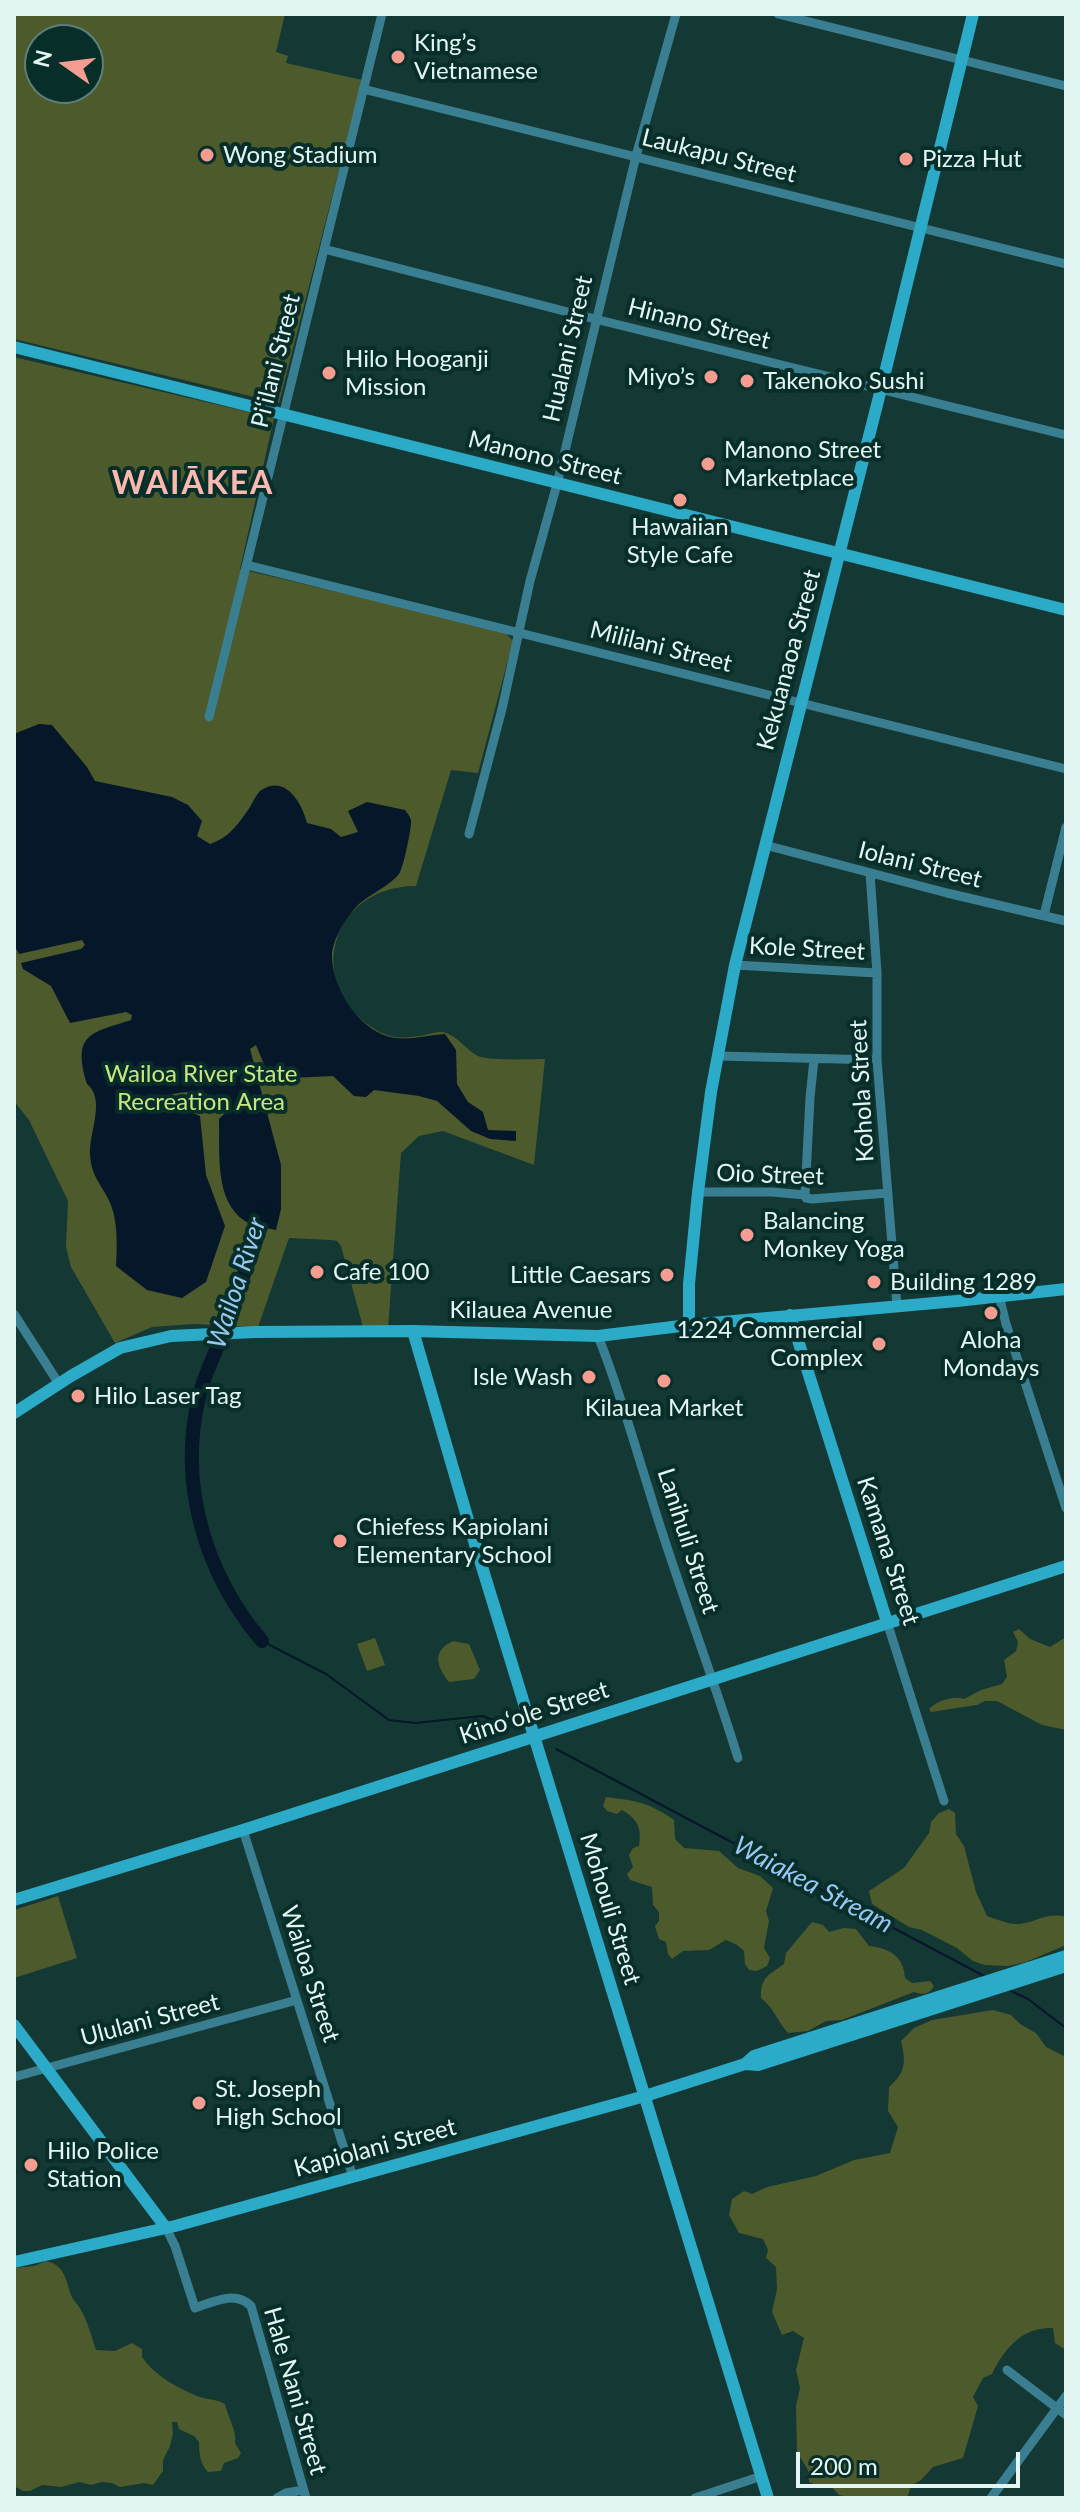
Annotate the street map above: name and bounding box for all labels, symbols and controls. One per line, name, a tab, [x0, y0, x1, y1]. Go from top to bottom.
north arrow	[24, 24, 104, 104]
place label: King’s Vietnamese	[414, 29, 538, 85]
text: N	[27, 47, 57, 70]
marker: King’s Vietnamese	[389, 48, 407, 66]
street label: Laukapu Street	[639, 123, 799, 189]
place label: Wong Stadium	[223, 141, 377, 169]
place label: Pizza Hut	[922, 145, 1022, 173]
marker: Wong Stadium	[198, 146, 216, 164]
marker: Pizza Hut	[897, 150, 915, 168]
street label: Hualani Street	[537, 273, 599, 425]
street label: Pi‘ilani Street	[245, 291, 307, 431]
street label: Hinano Street	[625, 292, 773, 356]
place label: Hilo Hooganji Mission	[345, 345, 489, 401]
place label: Miyo’s	[627, 363, 695, 391]
marker: Hilo Hooganji Mission	[320, 364, 338, 382]
place label: Takenoko Sushi	[763, 367, 925, 395]
marker: Miyo’s	[702, 368, 720, 386]
marker: Takenoko Sushi	[738, 372, 756, 390]
street label: Manono Street	[465, 425, 625, 491]
place label: Manono Street Marketplace	[724, 436, 881, 492]
marker: Manono Street Marketplace	[699, 455, 717, 473]
district label: WAIĀKEA	[112, 465, 274, 503]
marker: Hawaiian Style Cafe	[671, 491, 689, 509]
place label: Hawaiian Style Cafe	[627, 513, 733, 569]
street label: Kekuanaoa Street	[751, 567, 827, 753]
street label: Mililani Street	[587, 615, 735, 679]
street label: Iolani Street	[855, 836, 985, 894]
street label: Kole Street	[748, 932, 866, 966]
street label: Kohola Street	[844, 1019, 880, 1163]
park label: Wailoa River State Recreation Area	[105, 1060, 297, 1116]
street label: Oio Street	[716, 1159, 824, 1191]
place label: Balancing Monkey Yoga	[763, 1207, 905, 1263]
water label: Wailoa River	[201, 1214, 273, 1352]
marker: Balancing Monkey Yoga	[738, 1226, 756, 1244]
place label: Cafe 100	[333, 1258, 429, 1286]
place label: Little Caesars	[510, 1261, 651, 1289]
marker: Cafe 100	[308, 1263, 326, 1281]
marker: Little Caesars	[658, 1266, 676, 1284]
place label: Building 1289	[890, 1268, 1037, 1296]
marker: Building 1289	[865, 1273, 883, 1291]
street label: Kilauea Avenue	[450, 1296, 612, 1324]
marker: Aloha Mondays	[982, 1304, 1000, 1322]
place label: 1224 Commercial Complex	[677, 1316, 863, 1372]
place label: Aloha Mondays	[943, 1326, 1039, 1382]
marker: 1224 Commercial Complex	[870, 1335, 888, 1353]
place label: Isle Wash	[473, 1363, 573, 1391]
marker: Isle Wash	[580, 1368, 598, 1386]
marker: Kilauea Market	[655, 1372, 673, 1390]
place label: Hilo Laser Tag	[94, 1382, 241, 1410]
marker: Hilo Laser Tag	[69, 1387, 87, 1405]
place label: Kilauea Market	[585, 1394, 743, 1422]
street label: Lanihuli Street	[651, 1465, 725, 1617]
street label: Kamana Street	[850, 1473, 926, 1629]
place label: Chiefess Kapiolani Elementary School	[356, 1513, 552, 1569]
marker: Chiefess Kapiolani Elementary School	[331, 1532, 349, 1550]
street label: Kinoʻole Street	[456, 1675, 612, 1751]
street label: Mohouli Street	[573, 1830, 647, 1988]
water label: Waiakea Stream	[728, 1830, 898, 1940]
street label: Wailoa Street	[274, 1902, 346, 2046]
street label: Ululani Street	[77, 1988, 223, 2052]
place label: St. Joseph High School	[215, 2075, 342, 2131]
marker: St. Joseph High School	[190, 2094, 208, 2112]
street label: Kapiolani Street	[291, 2113, 459, 2183]
place label: Hilo Police Station	[47, 2137, 159, 2193]
marker: Hilo Police Station	[22, 2156, 40, 2174]
street label: Hale Nani Street	[257, 2304, 333, 2478]
scale bar	[800, 2436, 1024, 2486]
text: 200 m	[810, 2451, 878, 2480]

